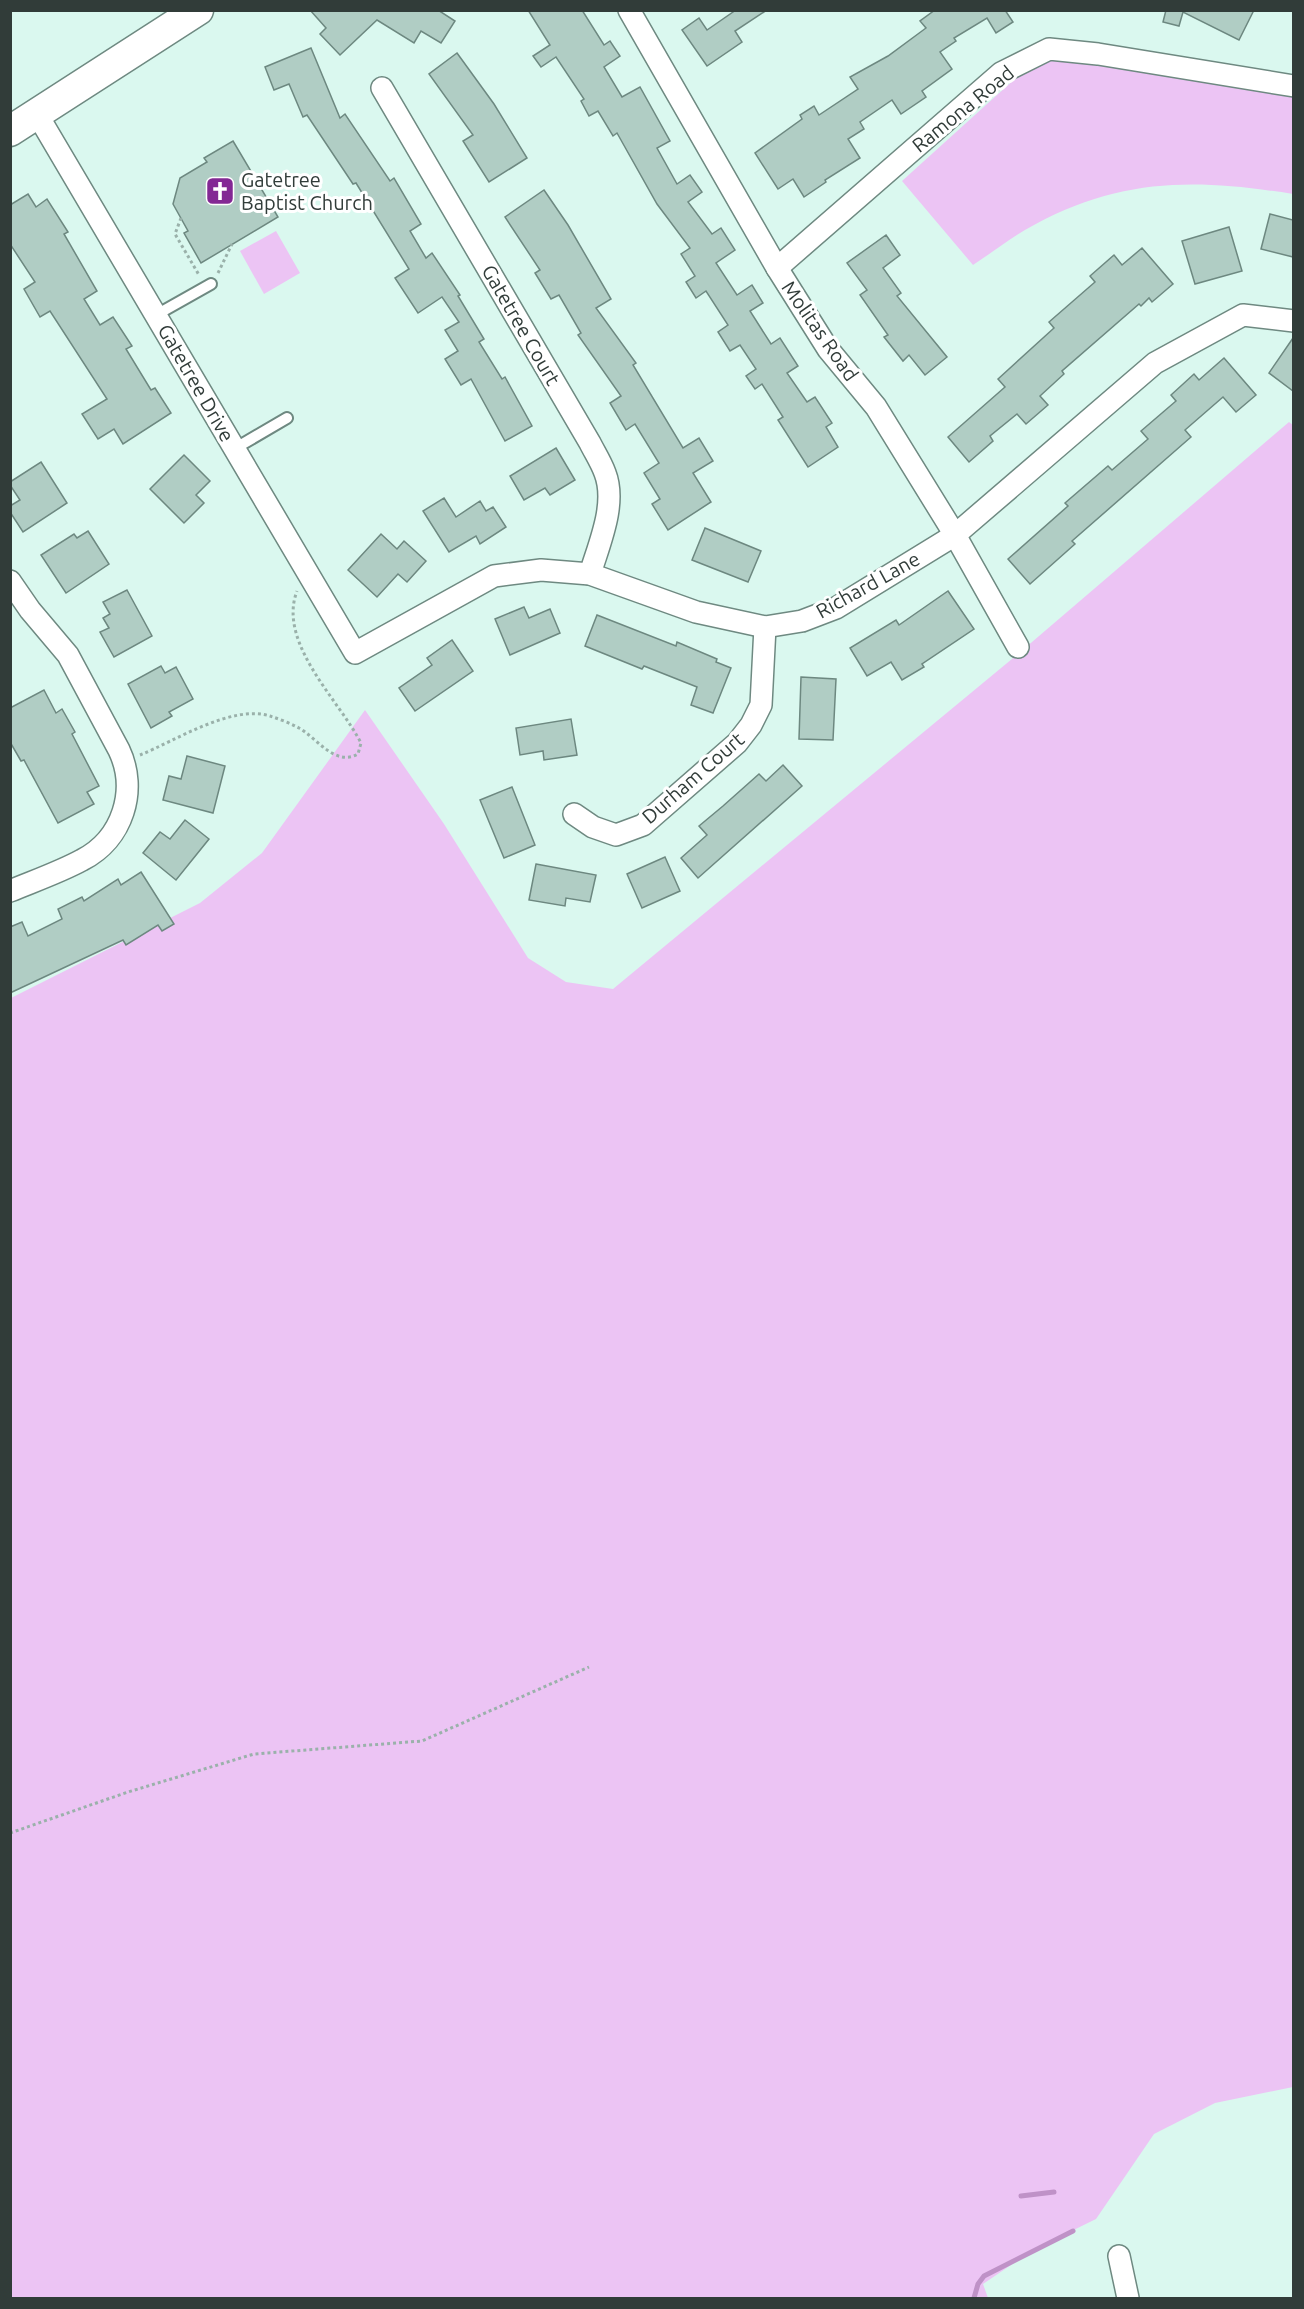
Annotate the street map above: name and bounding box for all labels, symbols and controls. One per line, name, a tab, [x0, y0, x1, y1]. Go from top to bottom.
street label: Ramona Road	[907, 61, 1018, 157]
place label: Gatetree Baptist Church	[241, 168, 373, 214]
church icon: Gatetree Baptist Church	[204, 175, 236, 207]
street label: Gatetree Court	[478, 260, 565, 389]
street label: Molitas Road	[778, 276, 863, 385]
street label: Gatetree Drive	[154, 320, 239, 446]
street label: Richard Lane	[812, 547, 924, 623]
street label: Durham Court	[637, 727, 748, 828]

